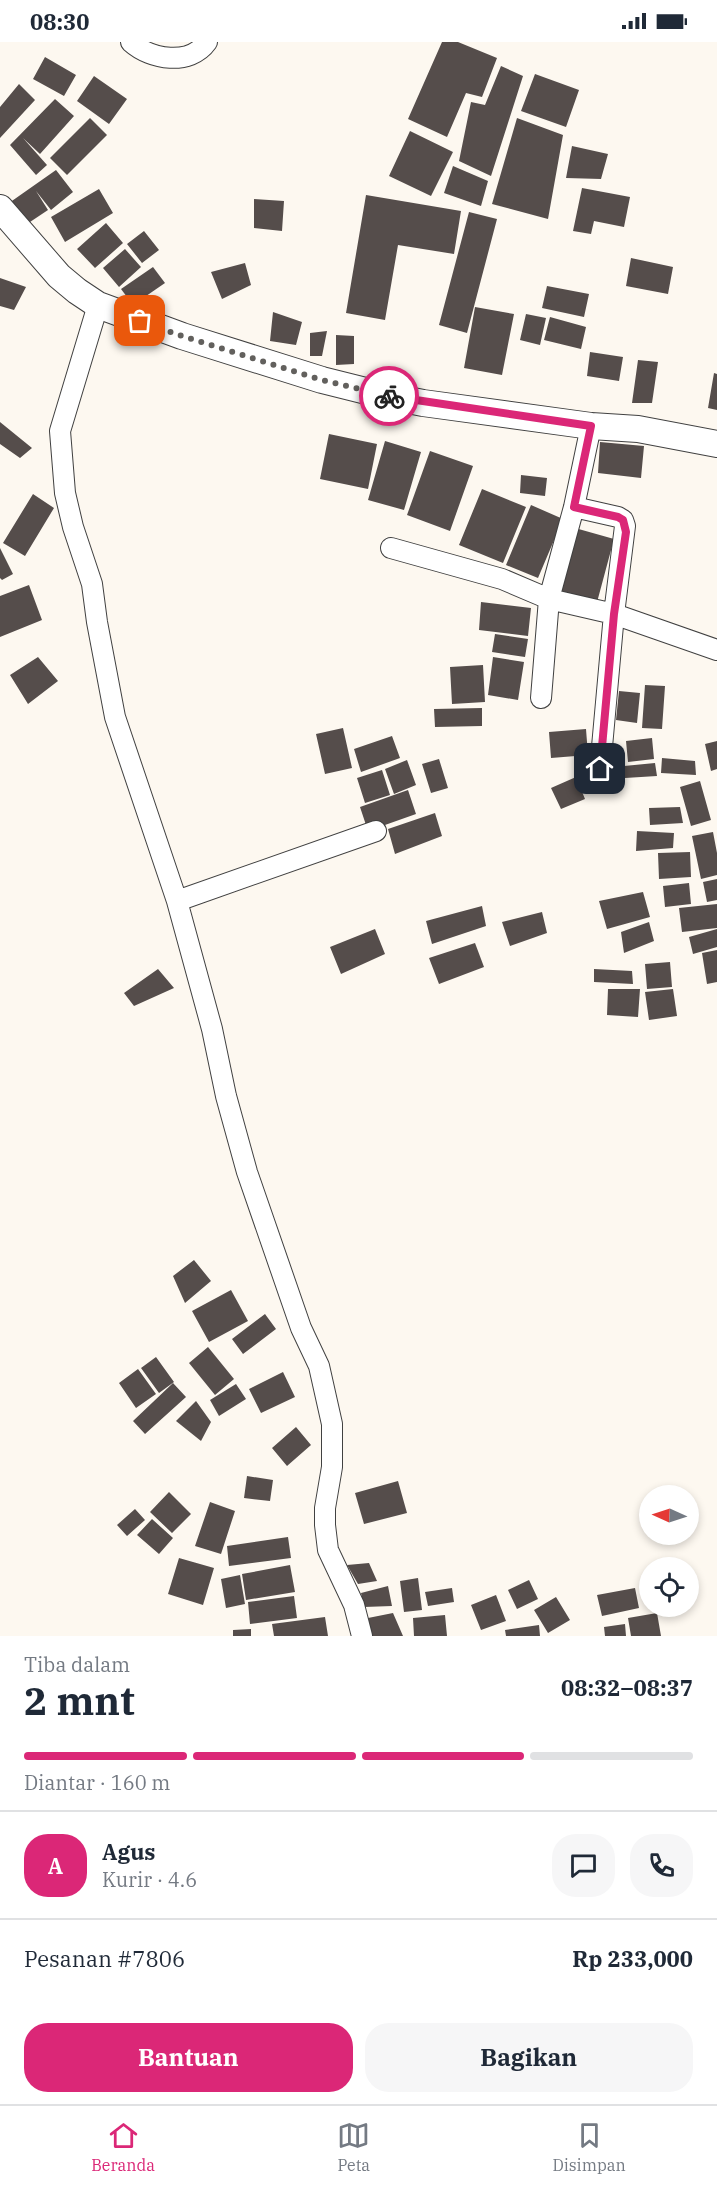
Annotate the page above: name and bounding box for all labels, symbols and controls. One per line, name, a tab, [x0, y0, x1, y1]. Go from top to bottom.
text: 08:30	[30, 7, 89, 36]
pin	[114, 295, 165, 346]
icon: bag	[123, 304, 156, 337]
courier	[359, 366, 419, 426]
icon: bike	[373, 380, 406, 413]
pin	[574, 743, 625, 794]
icon: home	[583, 752, 616, 785]
north arrow	[639, 1485, 699, 1545]
map controls	[639, 1485, 699, 1617]
button: locate	[639, 1557, 699, 1617]
text: Tiba dalam	[24, 1651, 130, 1678]
text: 08:32–08:37	[561, 1673, 693, 1702]
text: 2 mnt	[24, 1675, 135, 1726]
text: Diantar · 160 m	[24, 1769, 170, 1796]
button: chat	[552, 1834, 615, 1897]
button: phone	[630, 1834, 693, 1897]
text: Agus	[102, 1837, 156, 1866]
text: A	[48, 1851, 63, 1880]
text: Kurir · 4.6	[102, 1866, 197, 1893]
text: Pesanan #7806	[24, 1944, 185, 1973]
text: Rp 233,000	[572, 1944, 693, 1973]
button: Bantuan	[24, 2023, 353, 2092]
button: Bagikan	[365, 2023, 693, 2092]
tab: Beranda	[91, 2119, 155, 2175]
tab: Peta	[337, 2119, 370, 2175]
tab: Disimpan	[552, 2119, 626, 2175]

